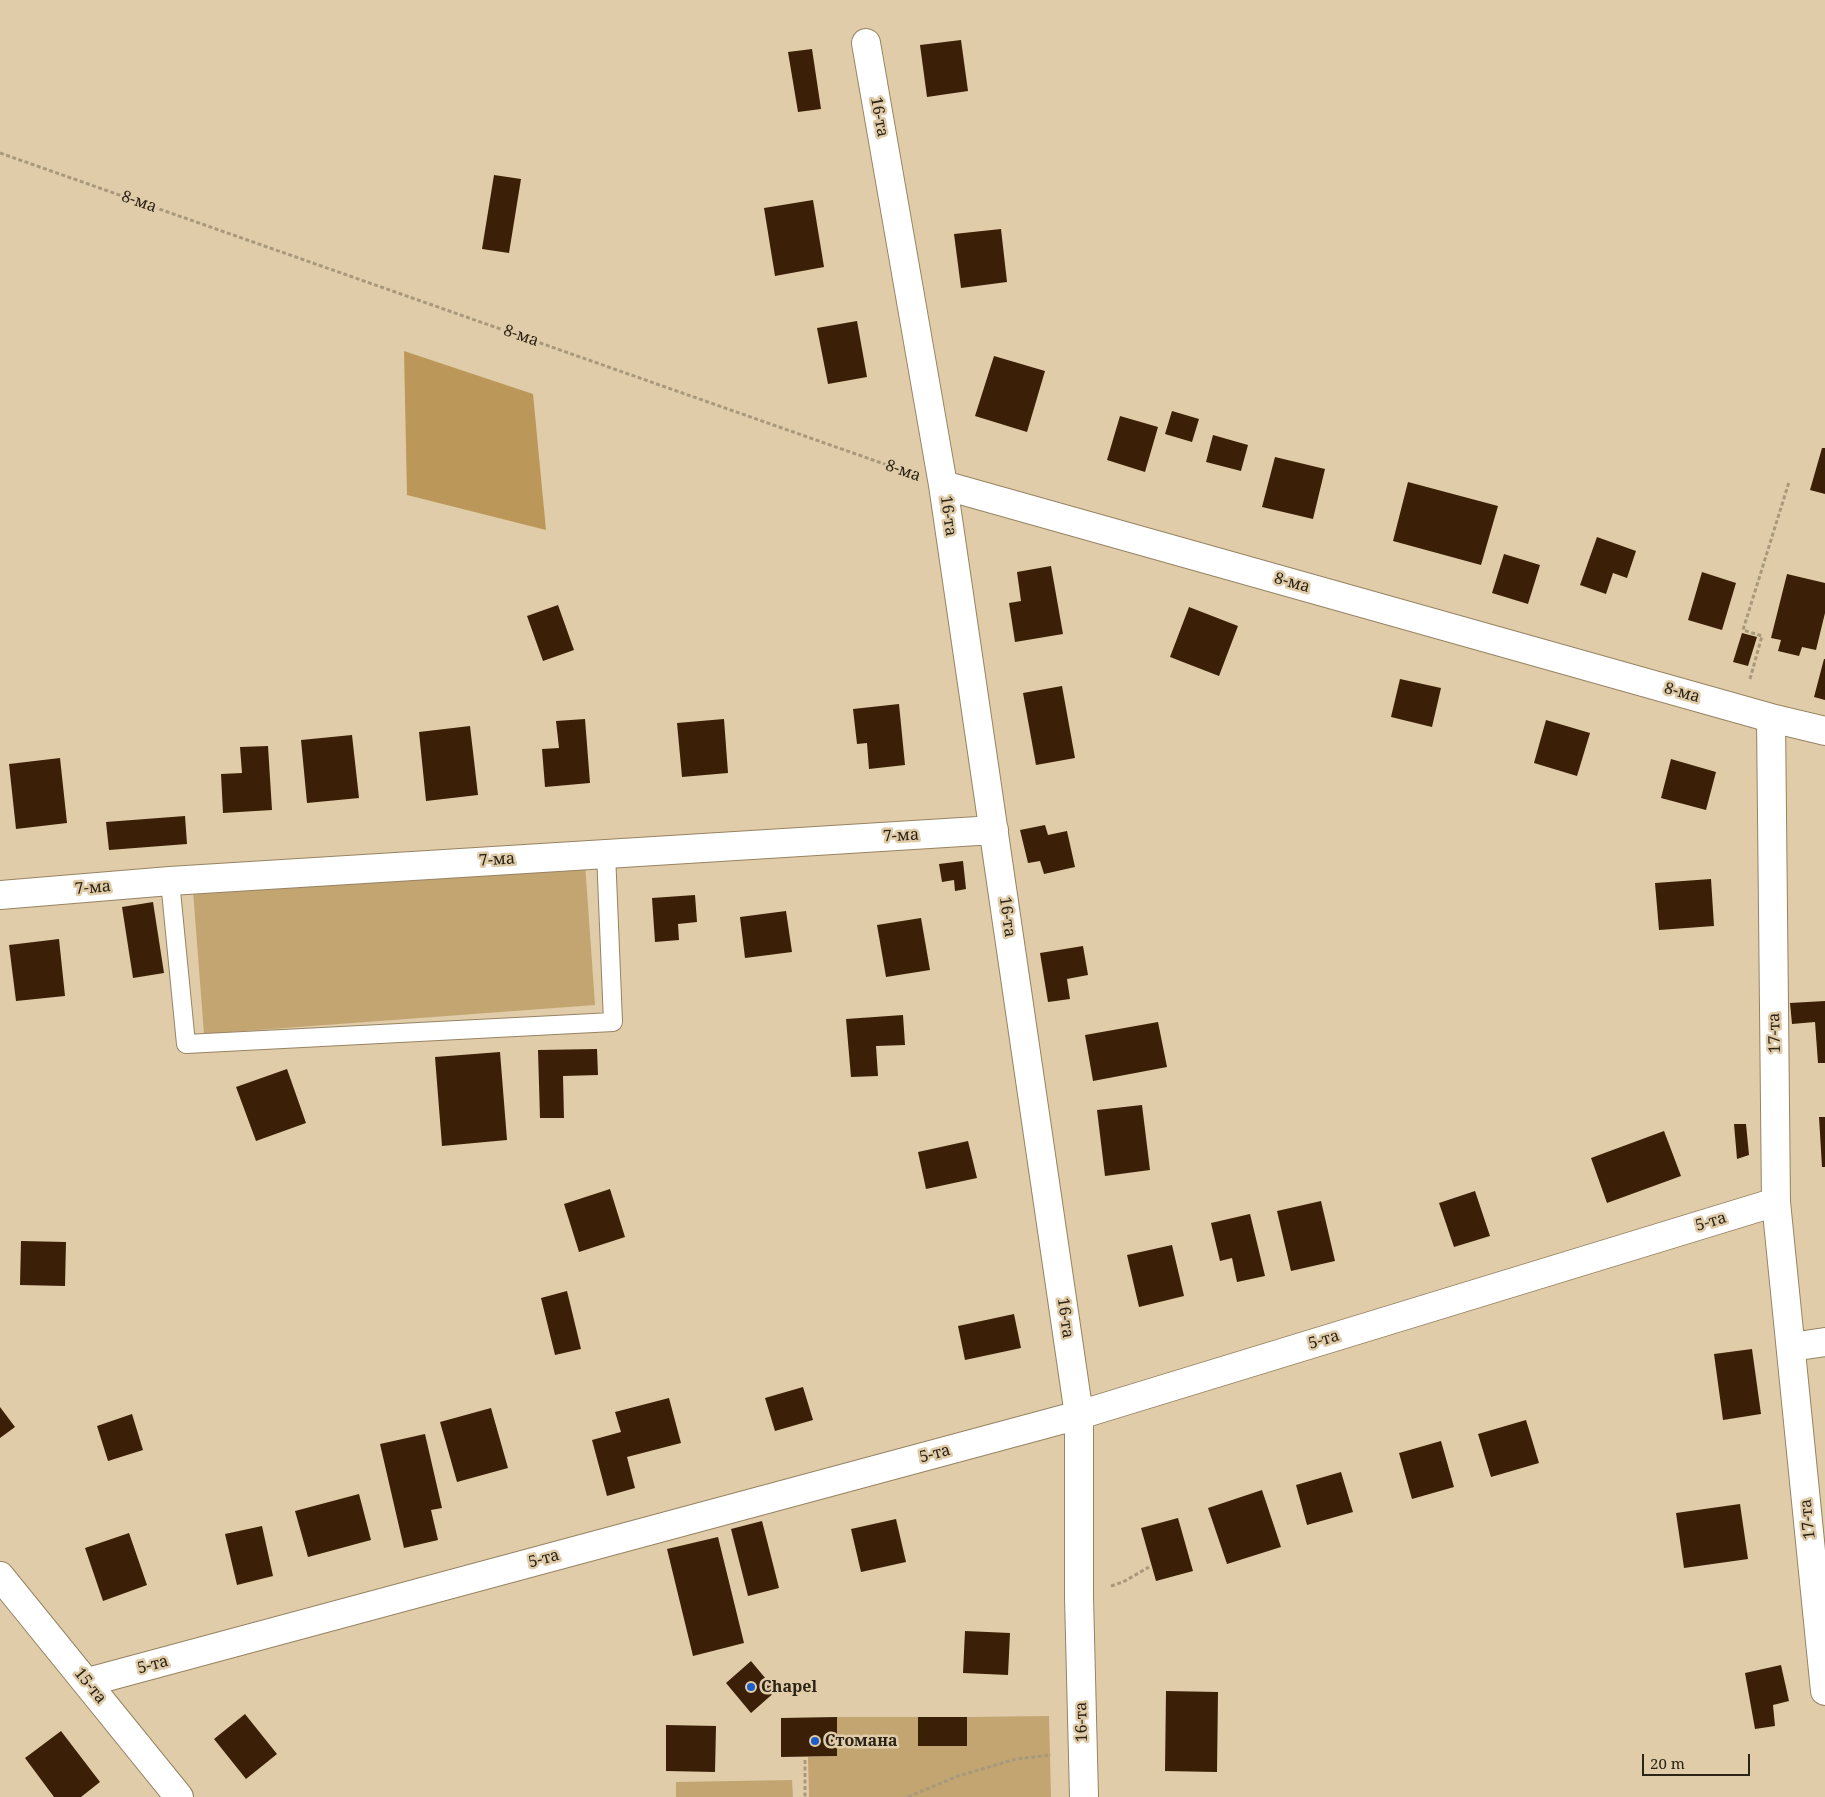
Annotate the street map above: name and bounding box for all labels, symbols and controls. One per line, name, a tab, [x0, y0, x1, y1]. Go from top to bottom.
street label: 16-та	[866, 95, 892, 139]
street label: 8-ма	[119, 187, 159, 217]
street label: 8-ма	[501, 321, 541, 351]
street label: 8-ма	[883, 456, 923, 486]
street label: 16-та	[936, 495, 960, 537]
street label: 8-ма	[1272, 569, 1312, 597]
street label: 8-ма	[1662, 679, 1702, 707]
street label: 7-ма	[882, 825, 920, 847]
street label: 7-ма	[478, 849, 516, 871]
street label: 7-ма	[74, 877, 112, 899]
street label: 16-та	[995, 896, 1019, 938]
street label: 17-та	[1765, 1013, 1785, 1053]
street label: 5-та	[1693, 1208, 1729, 1236]
street label: 16-та	[1053, 1297, 1077, 1339]
street label: 5-та	[1306, 1326, 1342, 1354]
street label: 5-та	[917, 1441, 953, 1467]
street label: 17-та	[1796, 1498, 1820, 1540]
street label: 5-та	[526, 1546, 562, 1572]
street label: 5-та	[135, 1652, 171, 1678]
street label: 15-та	[70, 1664, 110, 1708]
place label: Chapel	[761, 1677, 817, 1697]
marker: Chapel	[745, 1681, 757, 1693]
street label: 16-та	[1072, 1702, 1092, 1742]
place label: Стомана	[825, 1731, 898, 1751]
marker: Стомана	[809, 1735, 821, 1747]
scale bar	[1645, 1744, 1752, 1776]
text: 20 m	[1650, 1753, 1685, 1773]

